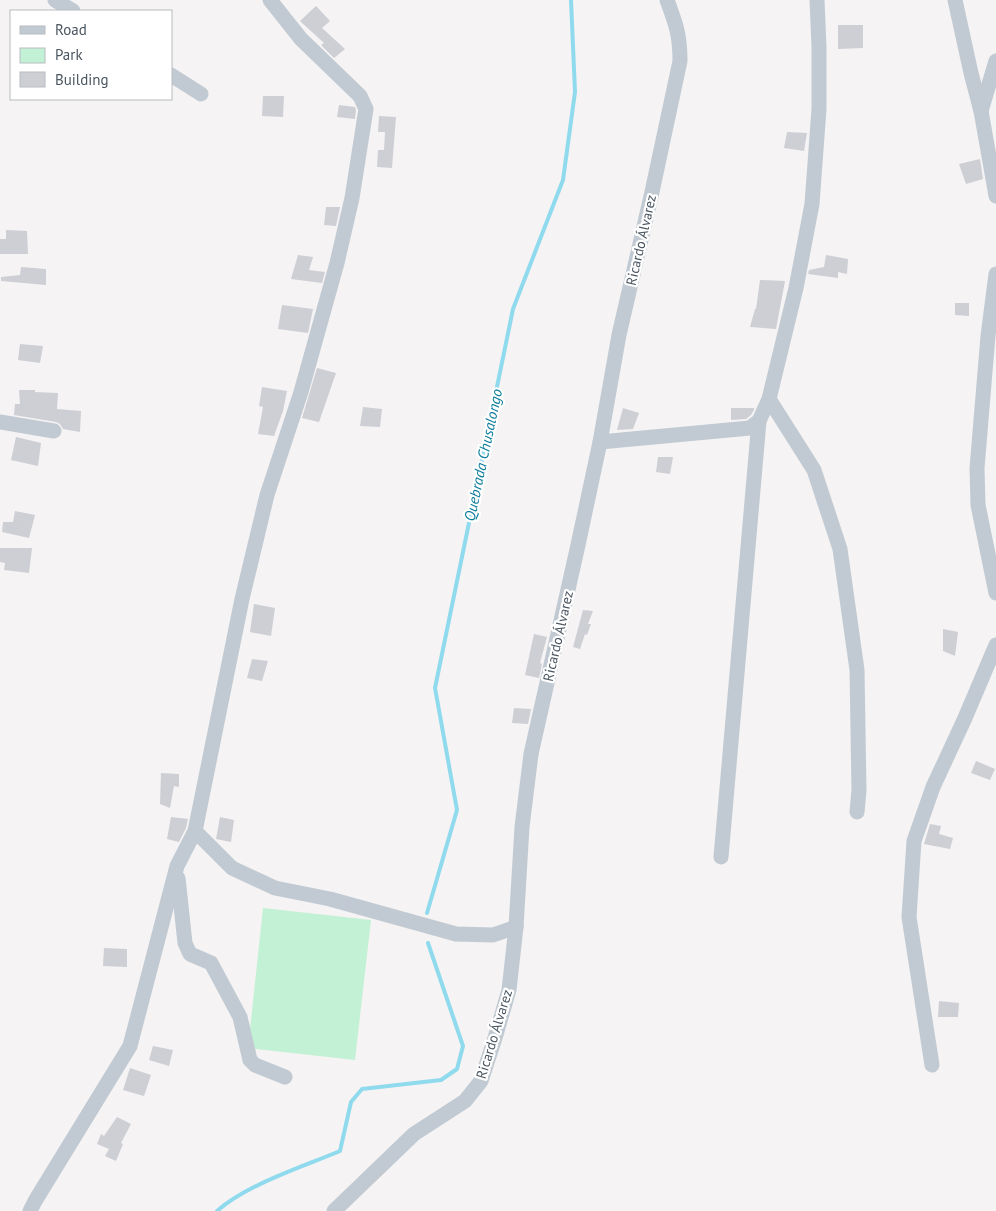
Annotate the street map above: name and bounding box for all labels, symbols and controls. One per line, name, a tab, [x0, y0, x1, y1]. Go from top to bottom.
legend	[10, 10, 172, 100]
text: Road	[55, 20, 87, 39]
text: Park	[55, 45, 83, 64]
text: Building	[55, 70, 109, 89]
street label: Ricardo Álvarez	[622, 193, 660, 287]
water label: Quebrada Chusalongo	[460, 387, 506, 523]
street label: Ricardo Álvarez	[539, 589, 577, 683]
street label: Ricardo Álvarez	[472, 987, 516, 1081]

